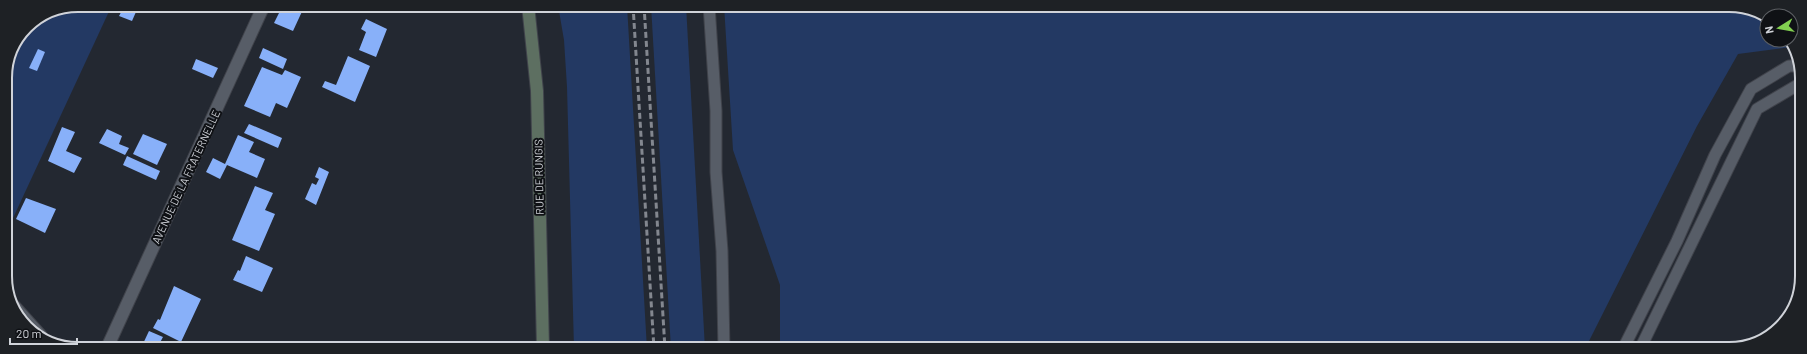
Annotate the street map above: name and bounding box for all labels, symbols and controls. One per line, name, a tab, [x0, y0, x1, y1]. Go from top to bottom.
north arrow	[1759, 8, 1799, 48]
text: N	[1762, 25, 1776, 35]
street label: AVENUE DE LA FRATERNELLE	[149, 108, 222, 246]
street label: RUE DE RUNGIS	[531, 139, 546, 215]
scale bar	[10, 320, 77, 346]
text: 20 m	[16, 326, 42, 340]

